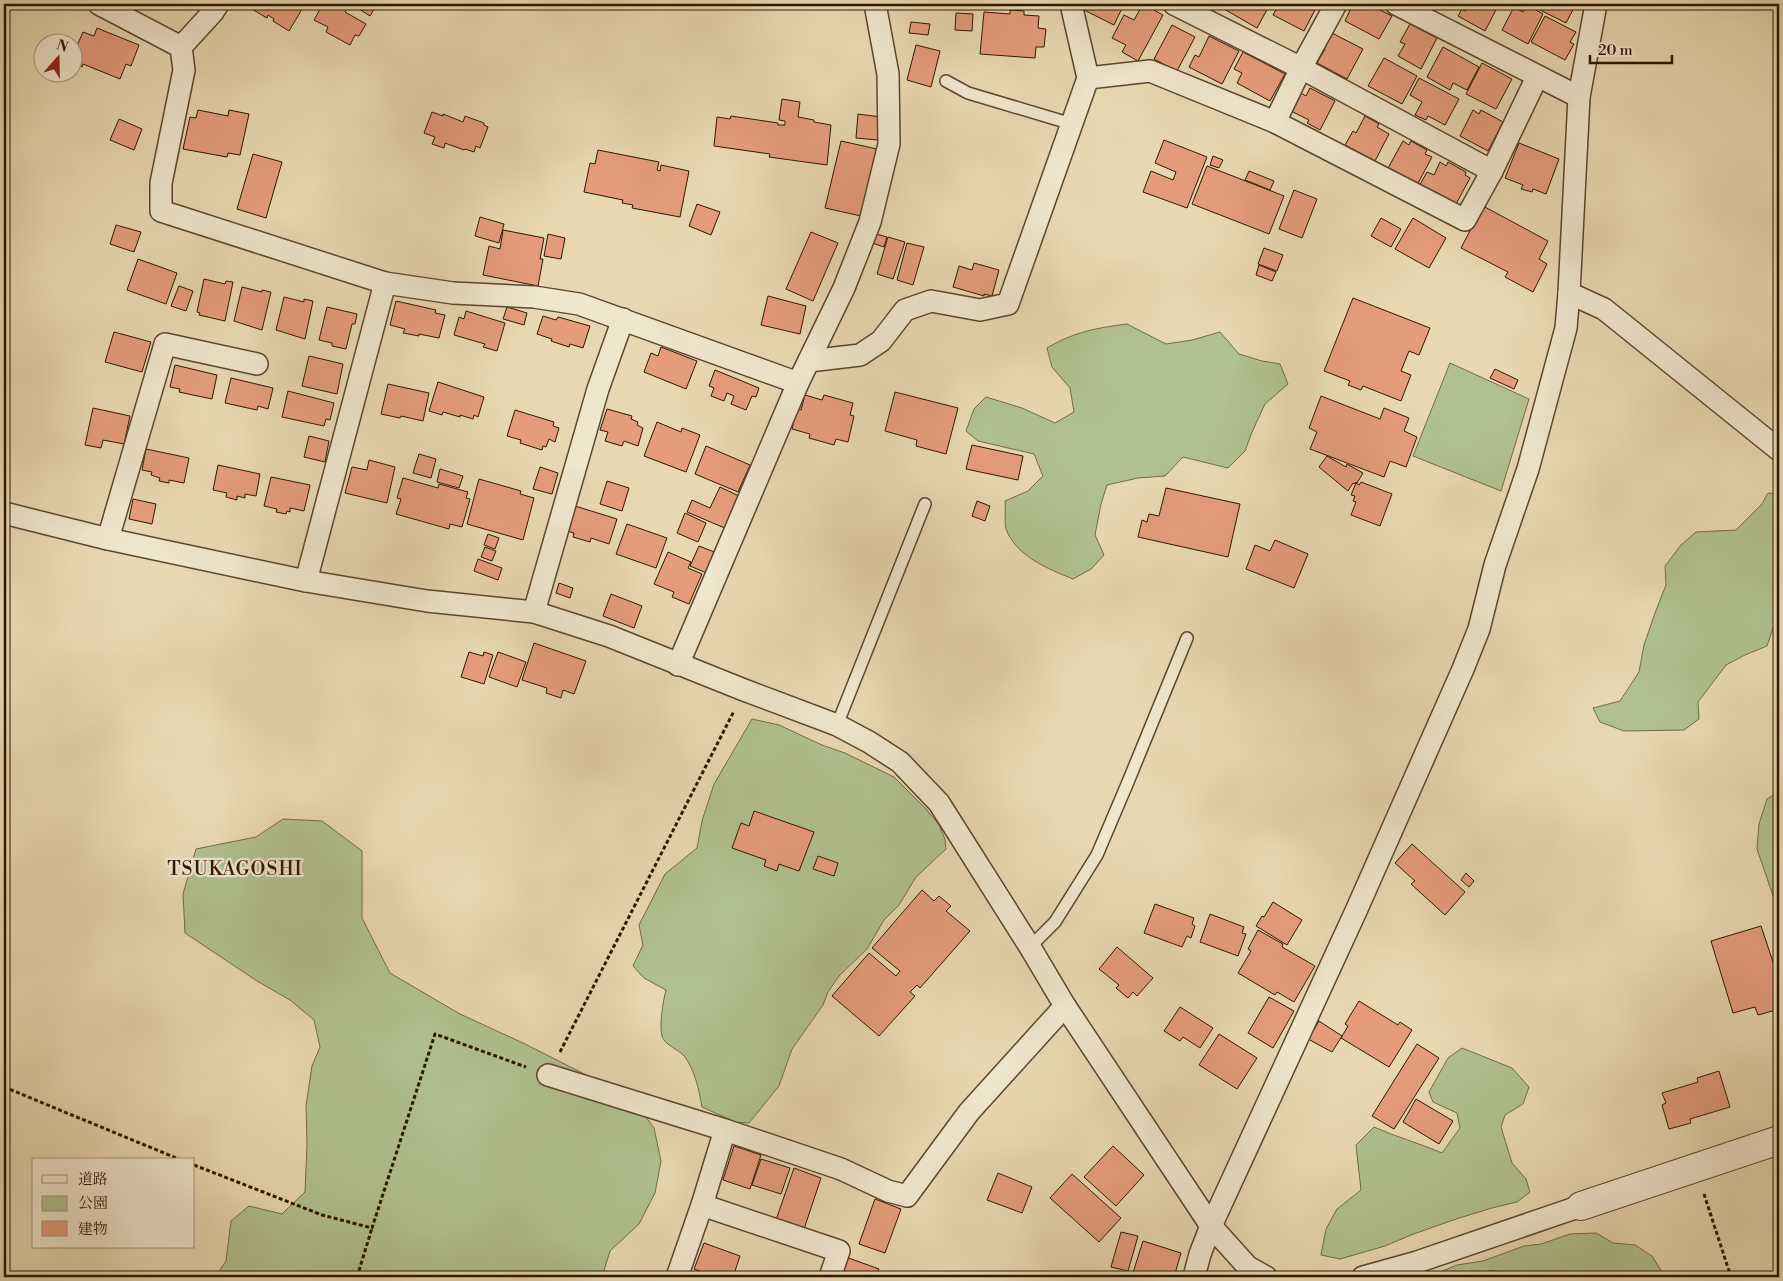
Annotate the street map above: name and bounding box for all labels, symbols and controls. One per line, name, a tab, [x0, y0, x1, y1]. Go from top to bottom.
north arrow	[32, 32, 82, 82]
scale bar	[1590, 32, 1673, 64]
text: N	[54, 36, 70, 57]
text: 20 m	[1598, 41, 1633, 60]
district label: TSUKAGOSHI	[167, 857, 303, 881]
legend	[32, 1158, 195, 1248]
text: 道路	[78, 1170, 108, 1189]
text: 公園	[78, 1194, 108, 1213]
text: 建物	[78, 1220, 108, 1239]

